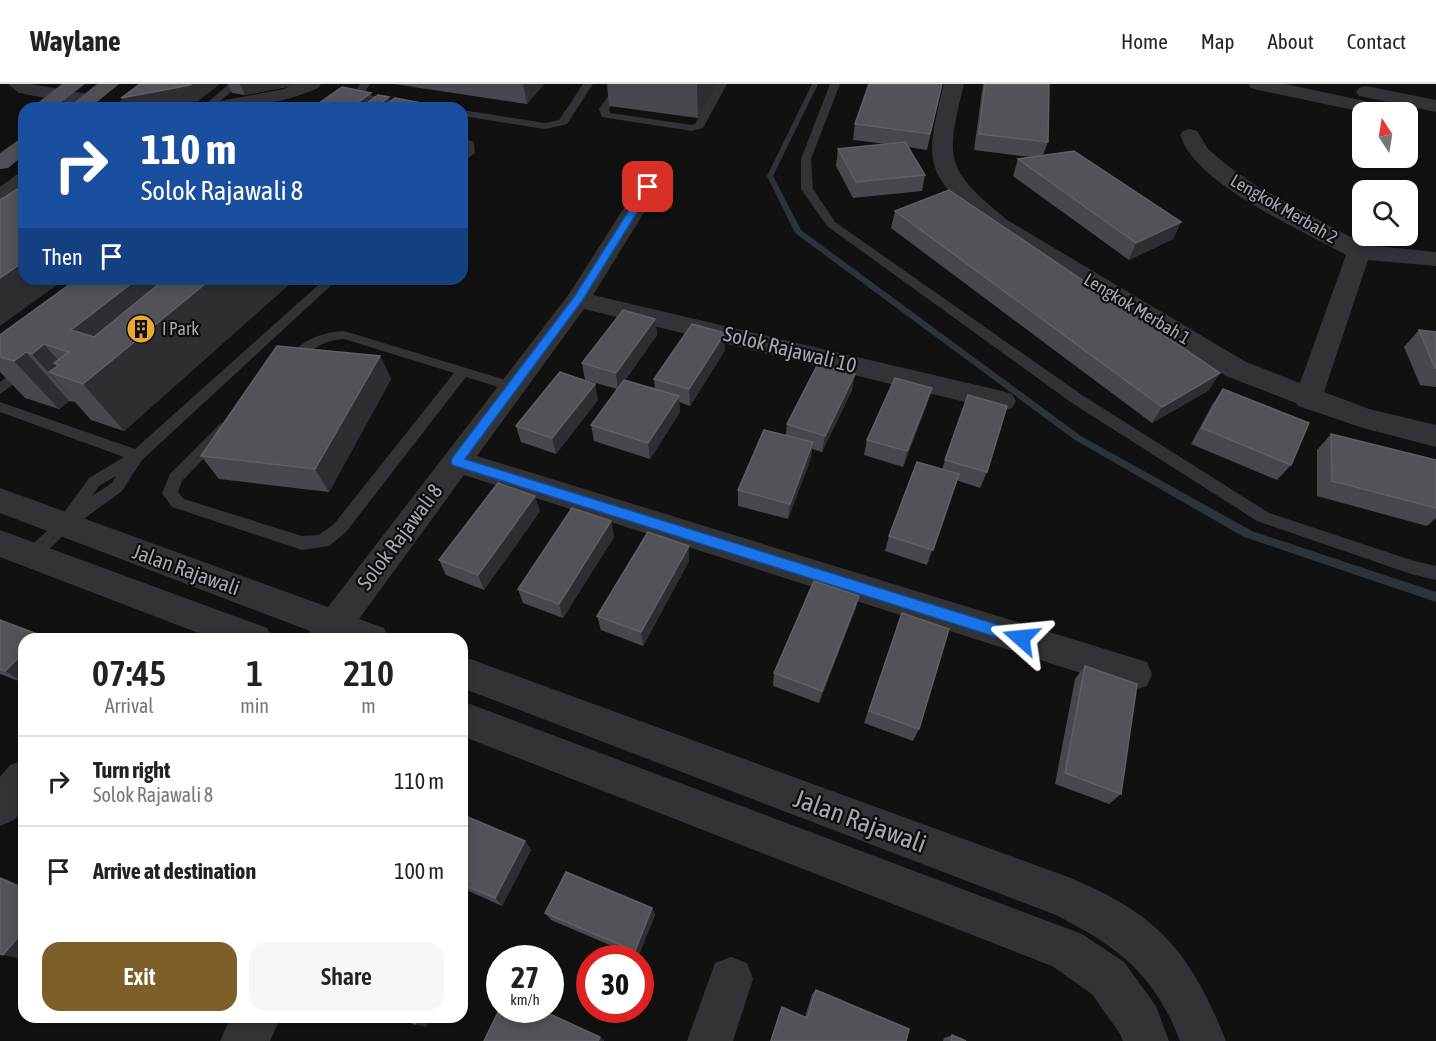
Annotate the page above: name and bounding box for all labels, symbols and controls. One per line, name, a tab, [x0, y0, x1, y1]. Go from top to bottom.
text: Waylane	[30, 25, 121, 57]
text: Home	[1121, 29, 1168, 53]
text: Map	[1201, 29, 1235, 53]
text: About	[1268, 29, 1314, 53]
text: Contact	[1347, 29, 1406, 53]
north arrow	[1352, 102, 1418, 168]
map controls	[1352, 102, 1418, 246]
text: 110 m	[141, 125, 236, 173]
icon: right	[42, 126, 120, 204]
pin	[622, 161, 673, 212]
street label: Lengkok Merbah 2	[1227, 169, 1342, 248]
icon: arrive	[631, 170, 664, 203]
text: Solok Rajawali 8	[141, 175, 303, 206]
button: search	[1352, 180, 1418, 246]
icon: arrive	[95, 240, 128, 273]
text: Then	[42, 244, 83, 270]
street label: Lengkok Merbah 1	[1080, 269, 1194, 349]
building icon: I Park	[125, 313, 157, 345]
place label: I Park	[162, 318, 199, 339]
street label: Solok Rajawali 10	[721, 321, 859, 377]
street label: Solok Rajawali 8	[352, 479, 447, 594]
street label: Jalan Rajawali	[130, 539, 243, 600]
position arrow	[989, 606, 1053, 670]
text: 07:45	[92, 652, 166, 694]
text: 1	[246, 652, 263, 694]
text: 210	[343, 652, 394, 694]
text: Arrival	[105, 694, 154, 717]
text: min	[240, 694, 269, 717]
text: m	[361, 694, 376, 717]
text: Turn right	[93, 757, 170, 783]
icon: right	[42, 765, 75, 798]
text: 110 m	[394, 768, 444, 794]
text: Solok Rajawali 8	[93, 783, 213, 806]
street label: Jalan Rajawali	[790, 783, 930, 859]
icon: arrive	[42, 855, 75, 888]
text: Arrive at destination	[93, 858, 256, 884]
text: 100 m	[394, 858, 444, 884]
button: Exit	[42, 942, 237, 1011]
button: Share	[249, 942, 444, 1011]
speed limit sign: 30	[576, 945, 654, 1023]
text: 27	[511, 960, 539, 994]
text: km/h	[510, 991, 540, 1008]

